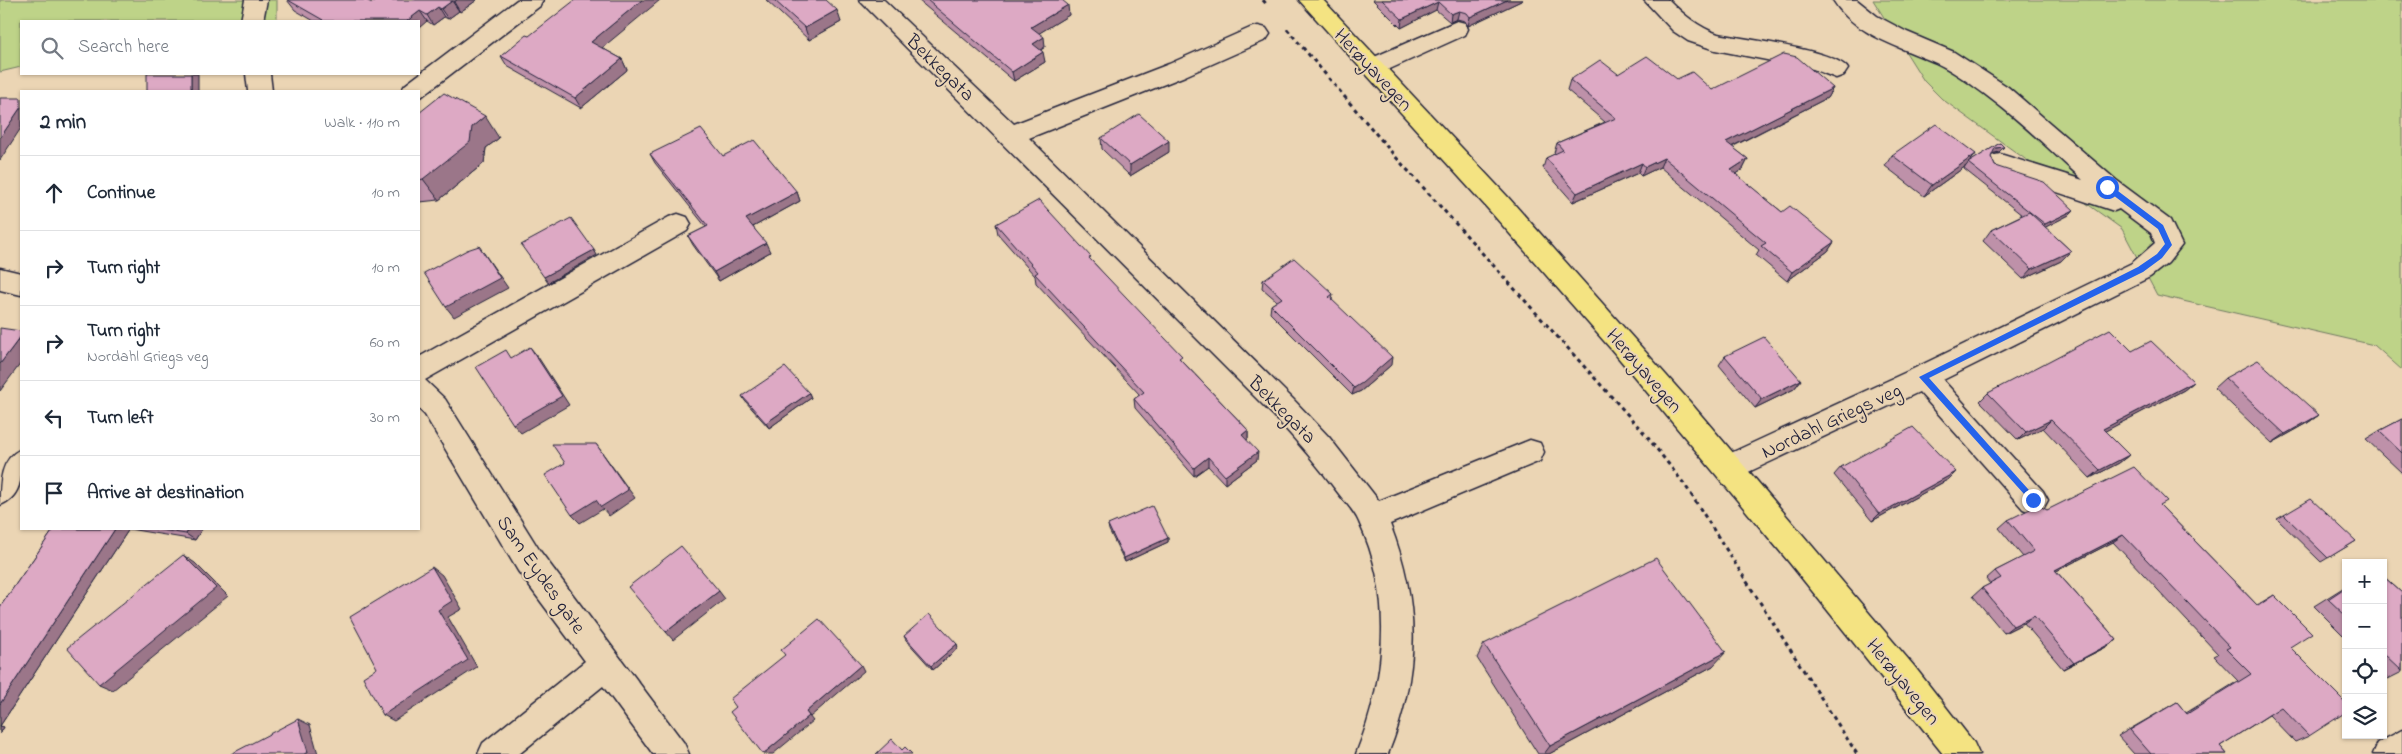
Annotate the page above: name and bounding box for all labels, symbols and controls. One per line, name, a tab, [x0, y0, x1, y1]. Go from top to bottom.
search box	[20, 20, 420, 75]
street label: Herøyavegen	[1325, 23, 1418, 119]
street label: Bekkegata	[897, 28, 980, 110]
icon: search	[38, 34, 66, 62]
text: Search here	[78, 34, 169, 61]
text: 2 min	[40, 108, 86, 138]
text: Walk · 110 m	[324, 111, 400, 135]
route start	[2096, 176, 2119, 199]
icon: ahead	[40, 179, 68, 207]
text: Continue	[87, 180, 155, 207]
text: 10 m	[372, 181, 400, 205]
icon: right	[40, 254, 68, 282]
text: Turn right	[87, 255, 160, 282]
text: 10 m	[372, 256, 400, 280]
text: Turn right	[87, 318, 160, 345]
street label: Herøyavegen	[1597, 323, 1688, 421]
icon: right	[40, 329, 68, 357]
text: 60 m	[370, 331, 400, 355]
text: Nordahl Griegs veg	[87, 345, 208, 369]
street label: Bekkegata	[1239, 369, 1322, 452]
street label: Nordahl Griegs veg	[1757, 377, 1907, 468]
icon: left	[40, 404, 68, 432]
text: Turn left	[87, 405, 154, 432]
text: 30 m	[370, 406, 400, 430]
icon: arrive	[40, 479, 68, 507]
text: Arrive at destination	[87, 480, 244, 507]
route end	[2022, 489, 2045, 512]
street label: Sam Eydes gate	[487, 510, 592, 641]
map controls	[2342, 559, 2387, 739]
button: +	[2342, 559, 2387, 604]
button: −	[2342, 604, 2387, 649]
street label: Herøyavegen	[1857, 633, 1946, 733]
button: locate	[2342, 649, 2387, 694]
button: layers	[2342, 694, 2387, 739]

